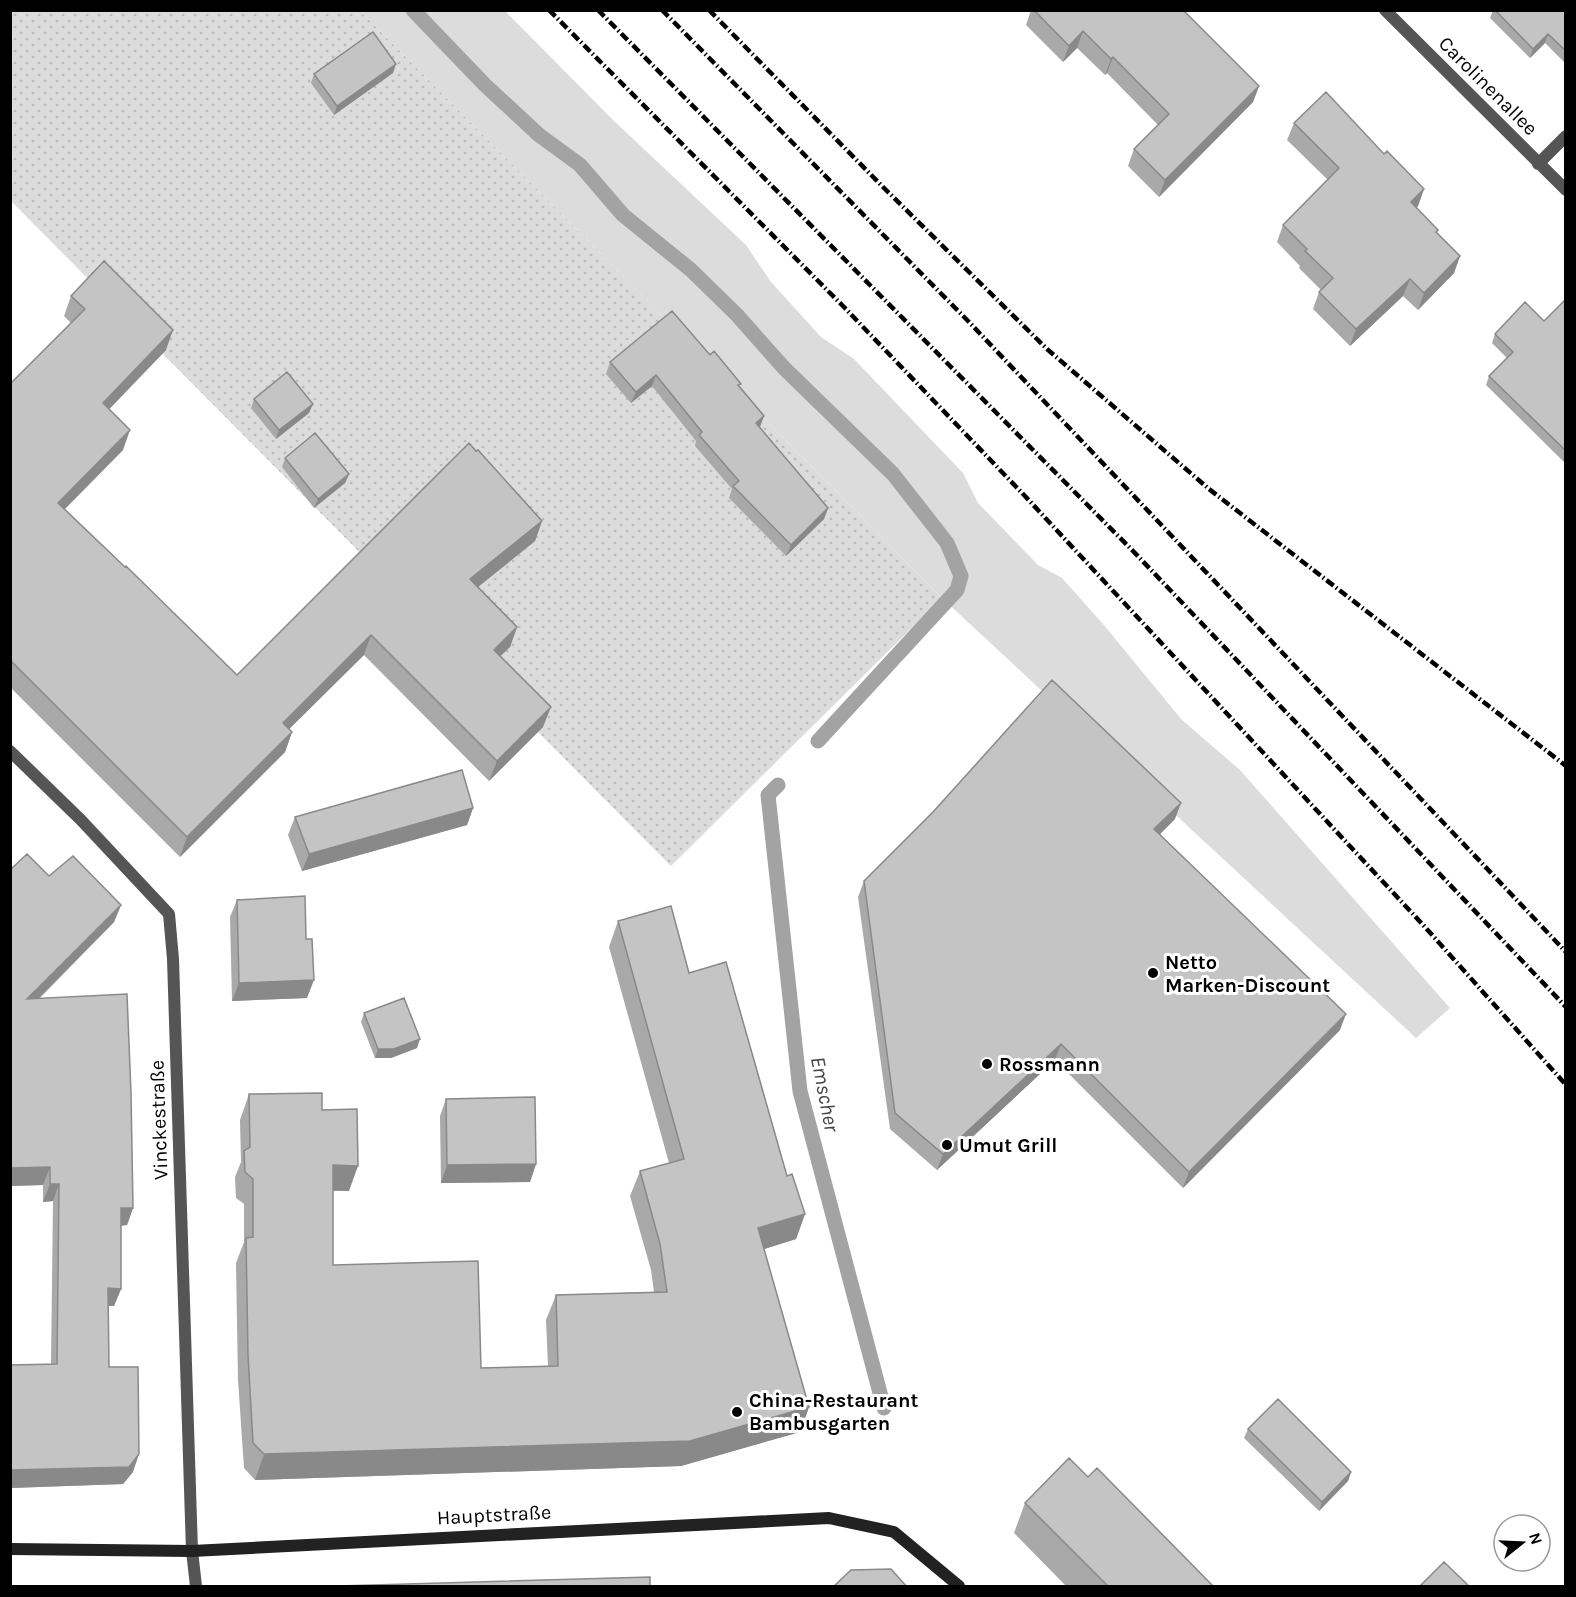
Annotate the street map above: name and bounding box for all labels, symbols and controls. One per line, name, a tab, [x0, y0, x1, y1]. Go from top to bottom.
street label: Carolinenallee	[1434, 32, 1542, 140]
place label: Netto Marken-Discount	[1165, 951, 1330, 997]
marker: Netto Marken-Discount	[1146, 966, 1160, 980]
place label: Rossmann	[999, 1053, 1100, 1076]
water label: Emscher	[806, 1054, 844, 1135]
marker: Rossmann	[980, 1057, 994, 1071]
street label: Vinckestraße	[145, 1060, 173, 1180]
place label: Umut Grill	[959, 1134, 1057, 1157]
marker: Umut Grill	[940, 1138, 954, 1152]
place label: China-Restaurant Bambusgarten	[749, 1389, 918, 1435]
marker: China-Restaurant Bambusgarten	[730, 1405, 744, 1419]
street label: Hauptstraße	[436, 1501, 552, 1529]
north arrow	[1492, 1513, 1552, 1573]
text: N	[1525, 1530, 1547, 1547]

